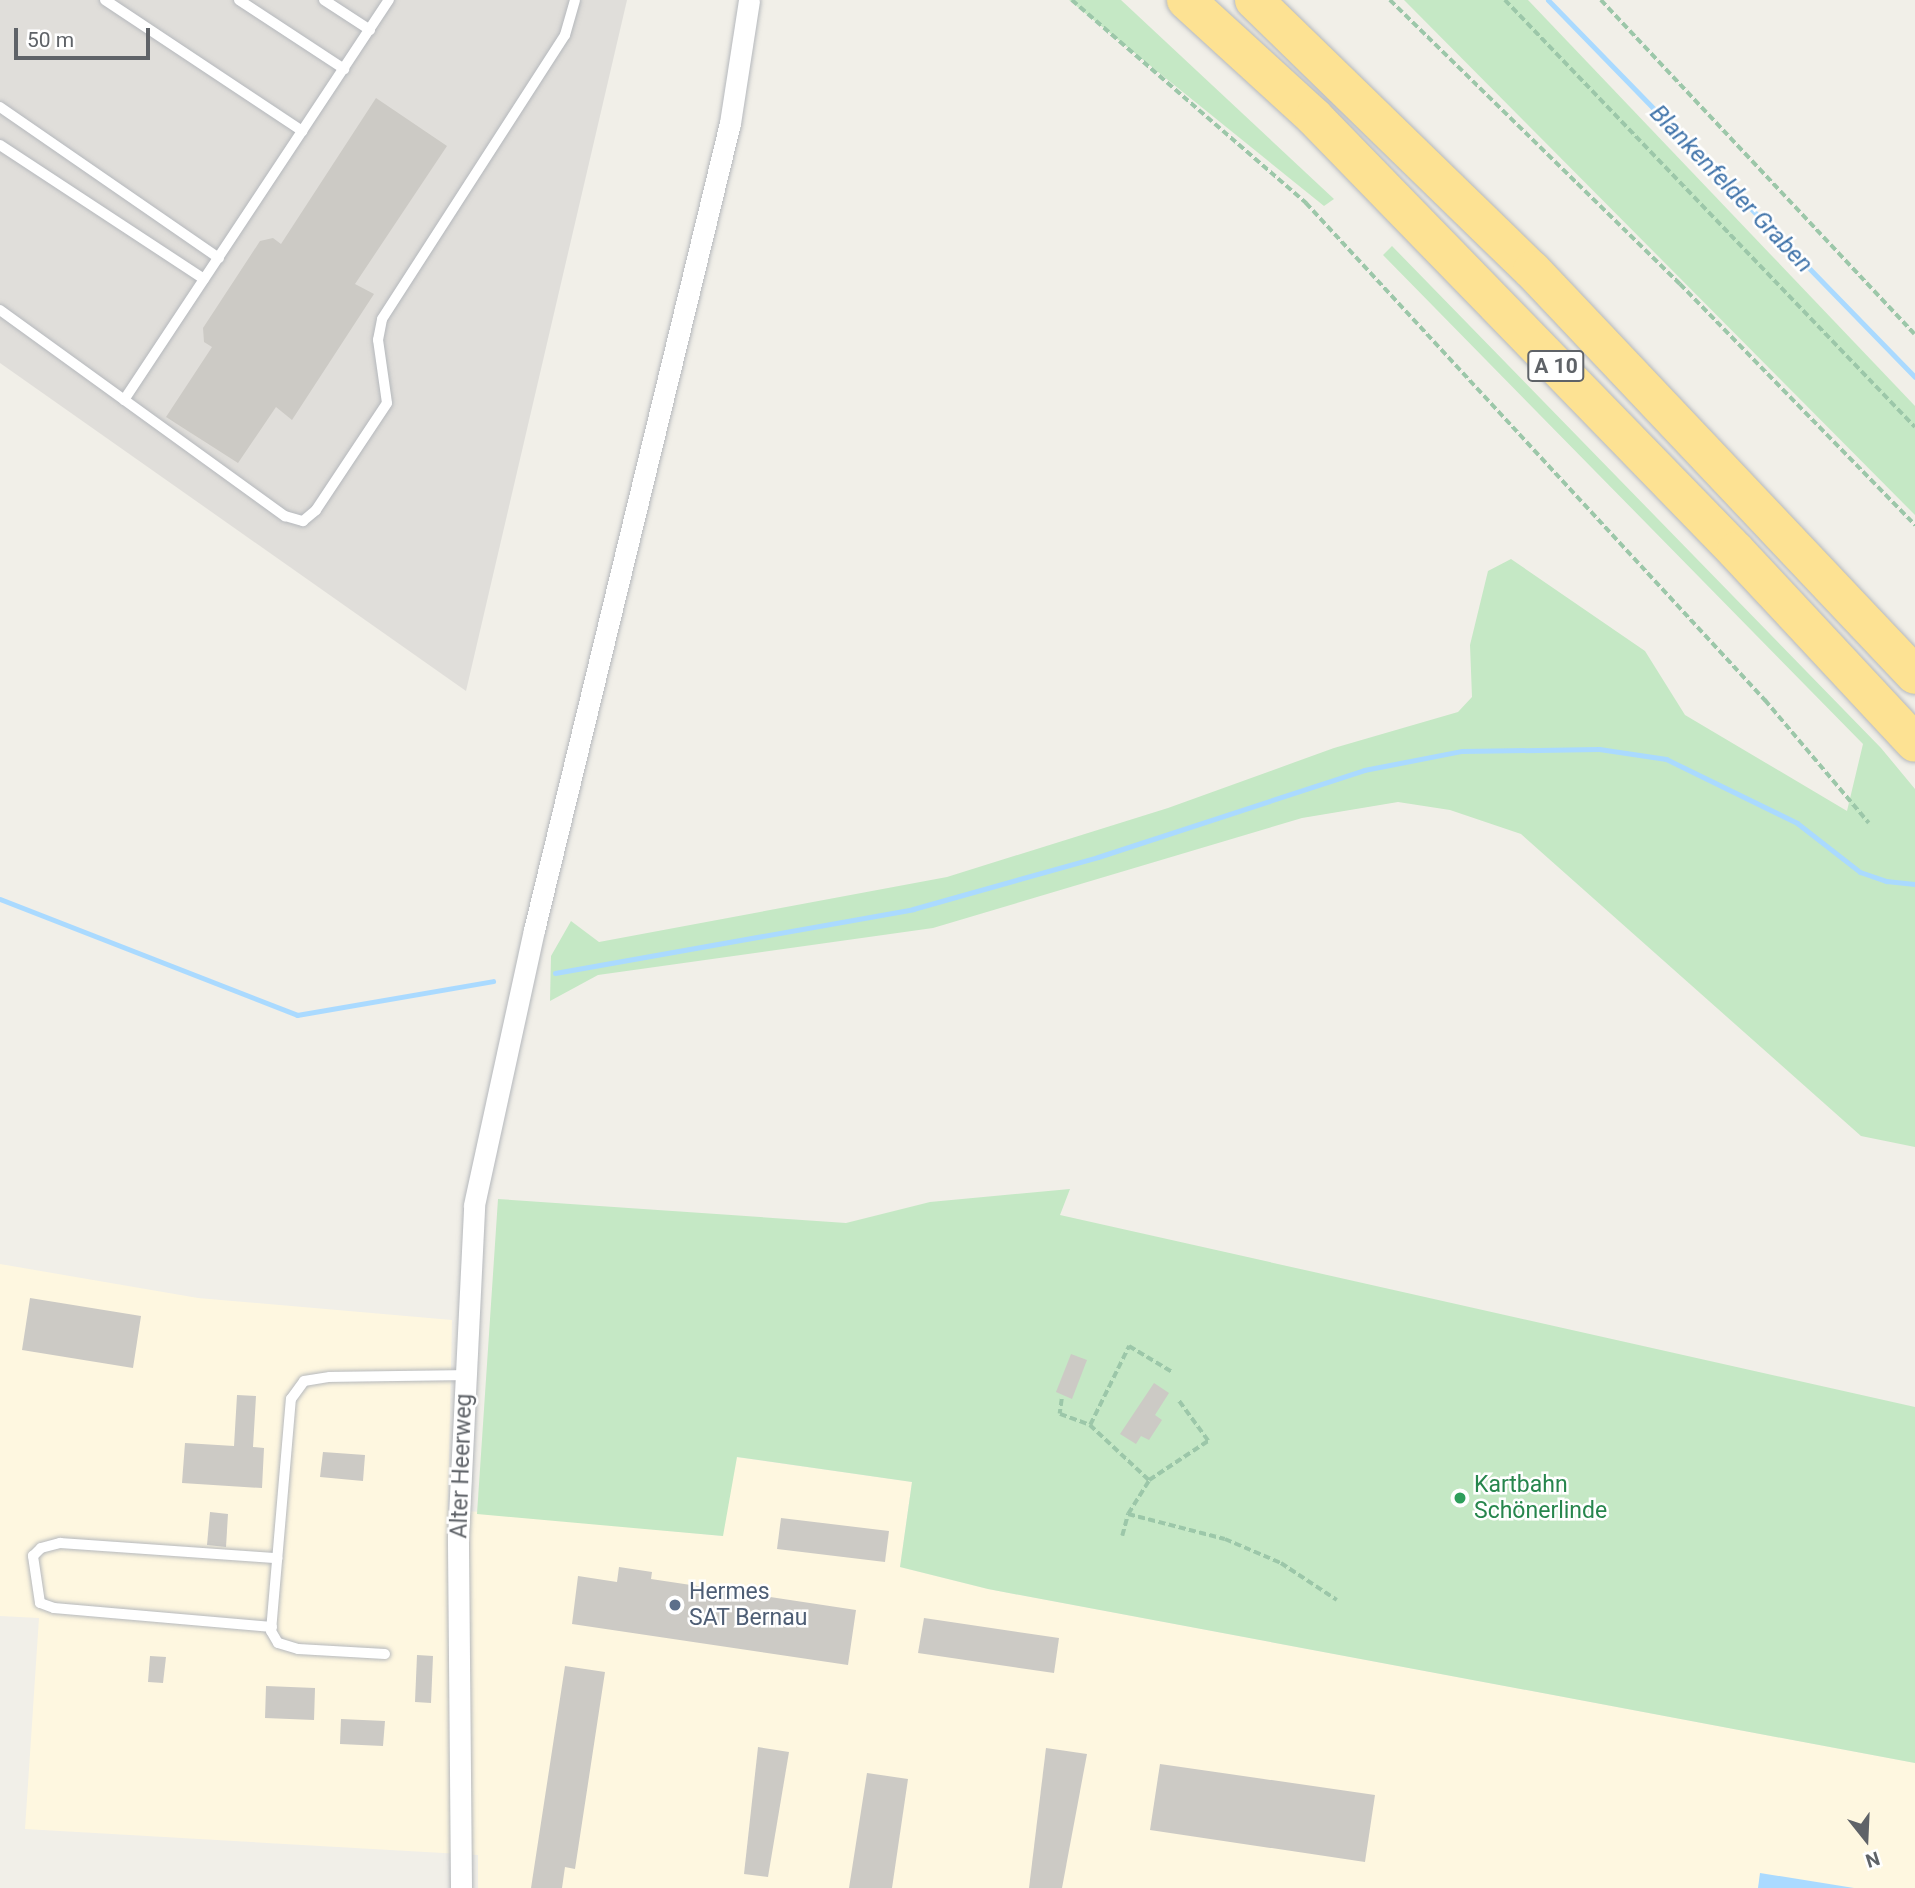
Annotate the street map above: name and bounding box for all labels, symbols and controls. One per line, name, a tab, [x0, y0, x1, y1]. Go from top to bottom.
scale bar	[18, 14, 154, 58]
text: 50 m	[27, 28, 74, 52]
water label: Blankenfelder Graben	[1644, 99, 1818, 279]
road number: A 10	[1526, 348, 1586, 384]
street label: Alter Heerweg	[446, 1393, 478, 1539]
place label: Kartbahn Schönerlinde	[1474, 1471, 1607, 1525]
marker: Kartbahn Schönerlinde	[1452, 1490, 1468, 1506]
place label: Hermes SAT Bernau	[689, 1578, 808, 1632]
marker: Hermes SAT Bernau	[667, 1597, 683, 1613]
north arrow	[1831, 1804, 1901, 1874]
text: N	[1863, 1846, 1883, 1872]

